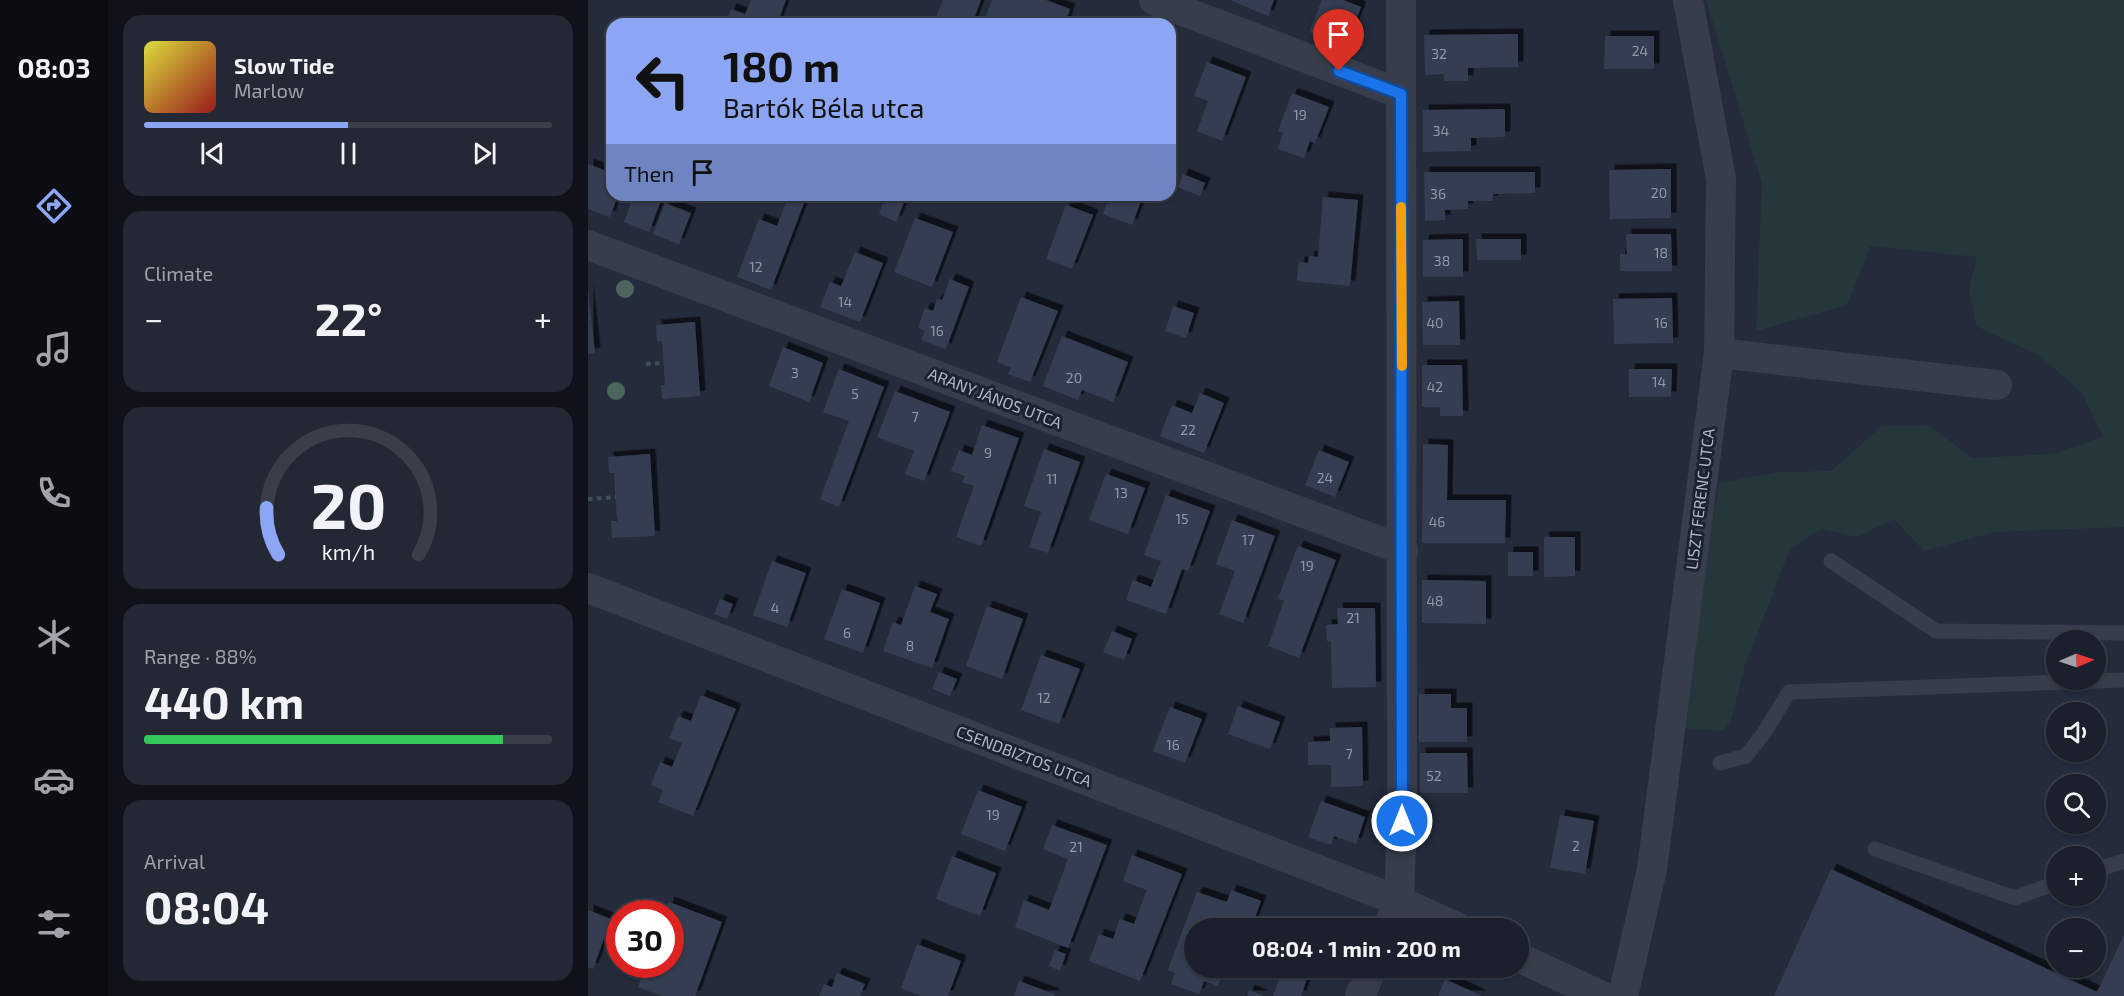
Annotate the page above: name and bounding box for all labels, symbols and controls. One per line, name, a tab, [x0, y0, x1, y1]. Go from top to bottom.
pin	[1313, 9, 1364, 71]
icon: arrive	[1322, 18, 1355, 51]
text: 180 m	[723, 40, 840, 90]
icon: left	[624, 42, 702, 120]
house number: 24	[1632, 42, 1648, 59]
house number: 32	[1431, 45, 1447, 62]
text: 08:03	[17, 51, 91, 83]
text: Slow Tide	[234, 52, 334, 78]
text: Marlow	[234, 78, 304, 102]
text: Bartók Béla utca	[723, 91, 924, 123]
house number: 19	[1293, 106, 1307, 123]
house number: 34	[1433, 122, 1449, 139]
icon: previous	[196, 137, 229, 170]
icon: pause	[332, 137, 365, 170]
icon: next	[468, 137, 501, 170]
icon: arrive	[686, 156, 719, 189]
text: Then	[624, 160, 674, 186]
house number: 20	[1651, 184, 1667, 201]
icon: directions	[33, 185, 75, 227]
house number: 36	[1430, 185, 1446, 202]
house number: 18	[1654, 244, 1668, 261]
house number: 38	[1434, 252, 1450, 269]
house number: 12	[749, 258, 763, 275]
text: Climate	[144, 261, 213, 285]
text: 22°	[315, 291, 382, 345]
house number: 14	[838, 293, 852, 310]
text: −	[144, 298, 163, 338]
text: +	[534, 298, 552, 338]
house number: 40	[1426, 314, 1444, 331]
house number: 16	[1654, 314, 1668, 331]
house number: 16	[930, 322, 944, 339]
icon: music	[33, 328, 75, 370]
street label: ARANY JÁNOS UTCA	[926, 363, 1065, 432]
house number: 3	[791, 364, 799, 381]
house number: 20	[1066, 369, 1082, 386]
house number: 14	[1652, 373, 1666, 390]
house number: 42	[1427, 378, 1443, 395]
house number: 5	[851, 385, 859, 402]
house number: 7	[911, 408, 919, 425]
house number: 22	[1180, 421, 1196, 438]
street label: LISZT FERENC UTCA	[1681, 427, 1718, 571]
house number: 9	[984, 444, 992, 461]
text: 20	[310, 467, 386, 542]
house number: 24	[1317, 469, 1333, 486]
house number: 11	[1046, 470, 1058, 487]
icon: phone	[33, 472, 75, 514]
house number: 13	[1114, 484, 1128, 501]
house number: 15	[1175, 510, 1189, 527]
house number: 46	[1429, 513, 1445, 530]
house number: 17	[1242, 531, 1254, 548]
text: km/h	[321, 539, 375, 564]
house number: 19	[1300, 557, 1314, 574]
house number: 48	[1426, 592, 1444, 609]
house number: 4	[771, 599, 779, 616]
house number: 21	[1346, 609, 1360, 626]
icon: climate	[33, 616, 75, 658]
house number: 6	[843, 624, 851, 641]
north arrow	[2046, 630, 2106, 690]
map controls	[2046, 630, 2106, 978]
house number: 8	[906, 637, 914, 654]
text: Range · 88%	[144, 644, 257, 668]
text: 440 km	[144, 674, 304, 728]
house number: 12	[1037, 689, 1051, 706]
button: sound	[2046, 702, 2106, 762]
street label: CSENDBIZTOS UTCA	[954, 721, 1094, 790]
house number: 16	[1166, 736, 1180, 753]
house number: 7	[1345, 745, 1353, 762]
icon: car	[33, 759, 75, 801]
house number: 52	[1426, 767, 1442, 784]
button: search	[2046, 774, 2106, 834]
position arrow	[1370, 789, 1434, 853]
house number: 19	[986, 806, 1000, 823]
house number: 2	[1572, 837, 1580, 854]
house number: 21	[1069, 838, 1083, 855]
button: +	[2046, 846, 2106, 906]
text: Arrival	[144, 849, 205, 873]
text: 08:04	[144, 879, 269, 933]
speed limit sign: 30	[606, 900, 684, 978]
icon: filters	[33, 903, 75, 945]
button: −	[2046, 918, 2106, 978]
text: 08:04 · 1 min · 200 m	[1252, 935, 1461, 961]

